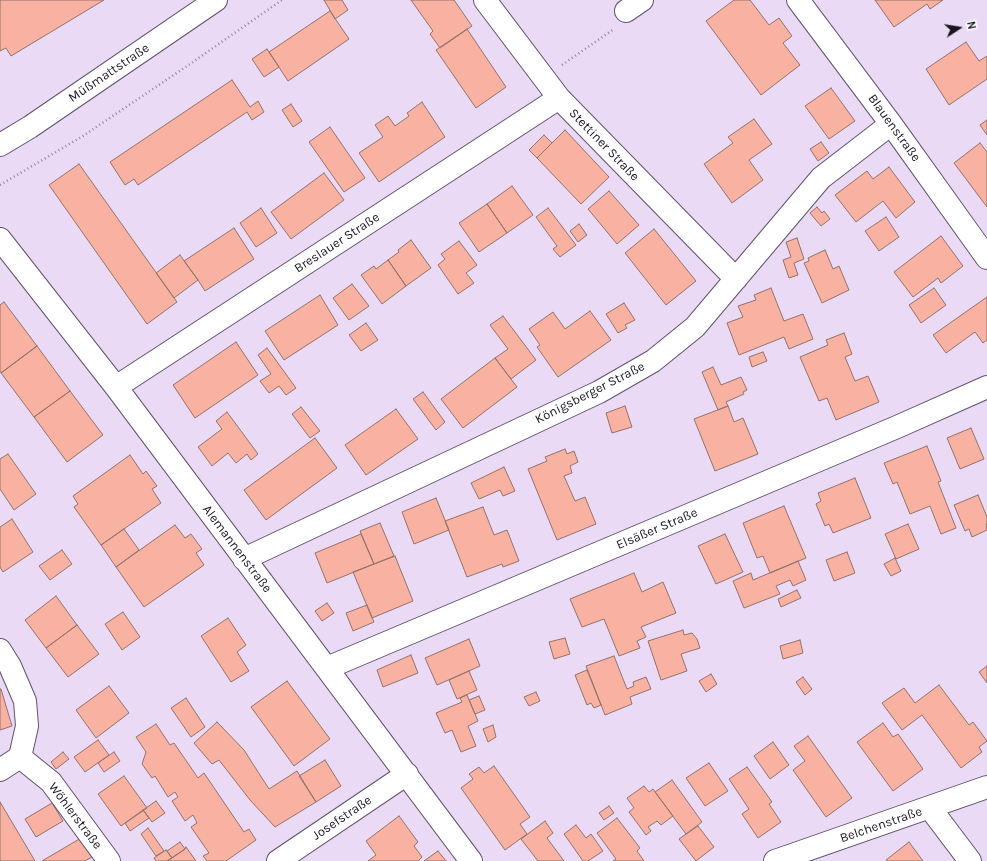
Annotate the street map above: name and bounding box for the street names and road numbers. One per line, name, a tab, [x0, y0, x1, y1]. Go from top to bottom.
street label: Müßmattstraße	[66, 40, 152, 106]
street label: Blauenstraße	[864, 91, 924, 165]
street label: Stettiner Straße	[566, 106, 642, 184]
street label: Breslauer Straße	[291, 210, 383, 276]
street label: Königsberger Straße	[533, 359, 647, 427]
street label: Alemannenstraße	[199, 502, 275, 596]
street label: Elsäßer Straße	[614, 505, 700, 553]
street label: Wöhlerstraße	[45, 780, 105, 852]
street label: Josefstraße	[309, 792, 375, 844]
street label: Belchenstraße	[838, 804, 924, 846]

